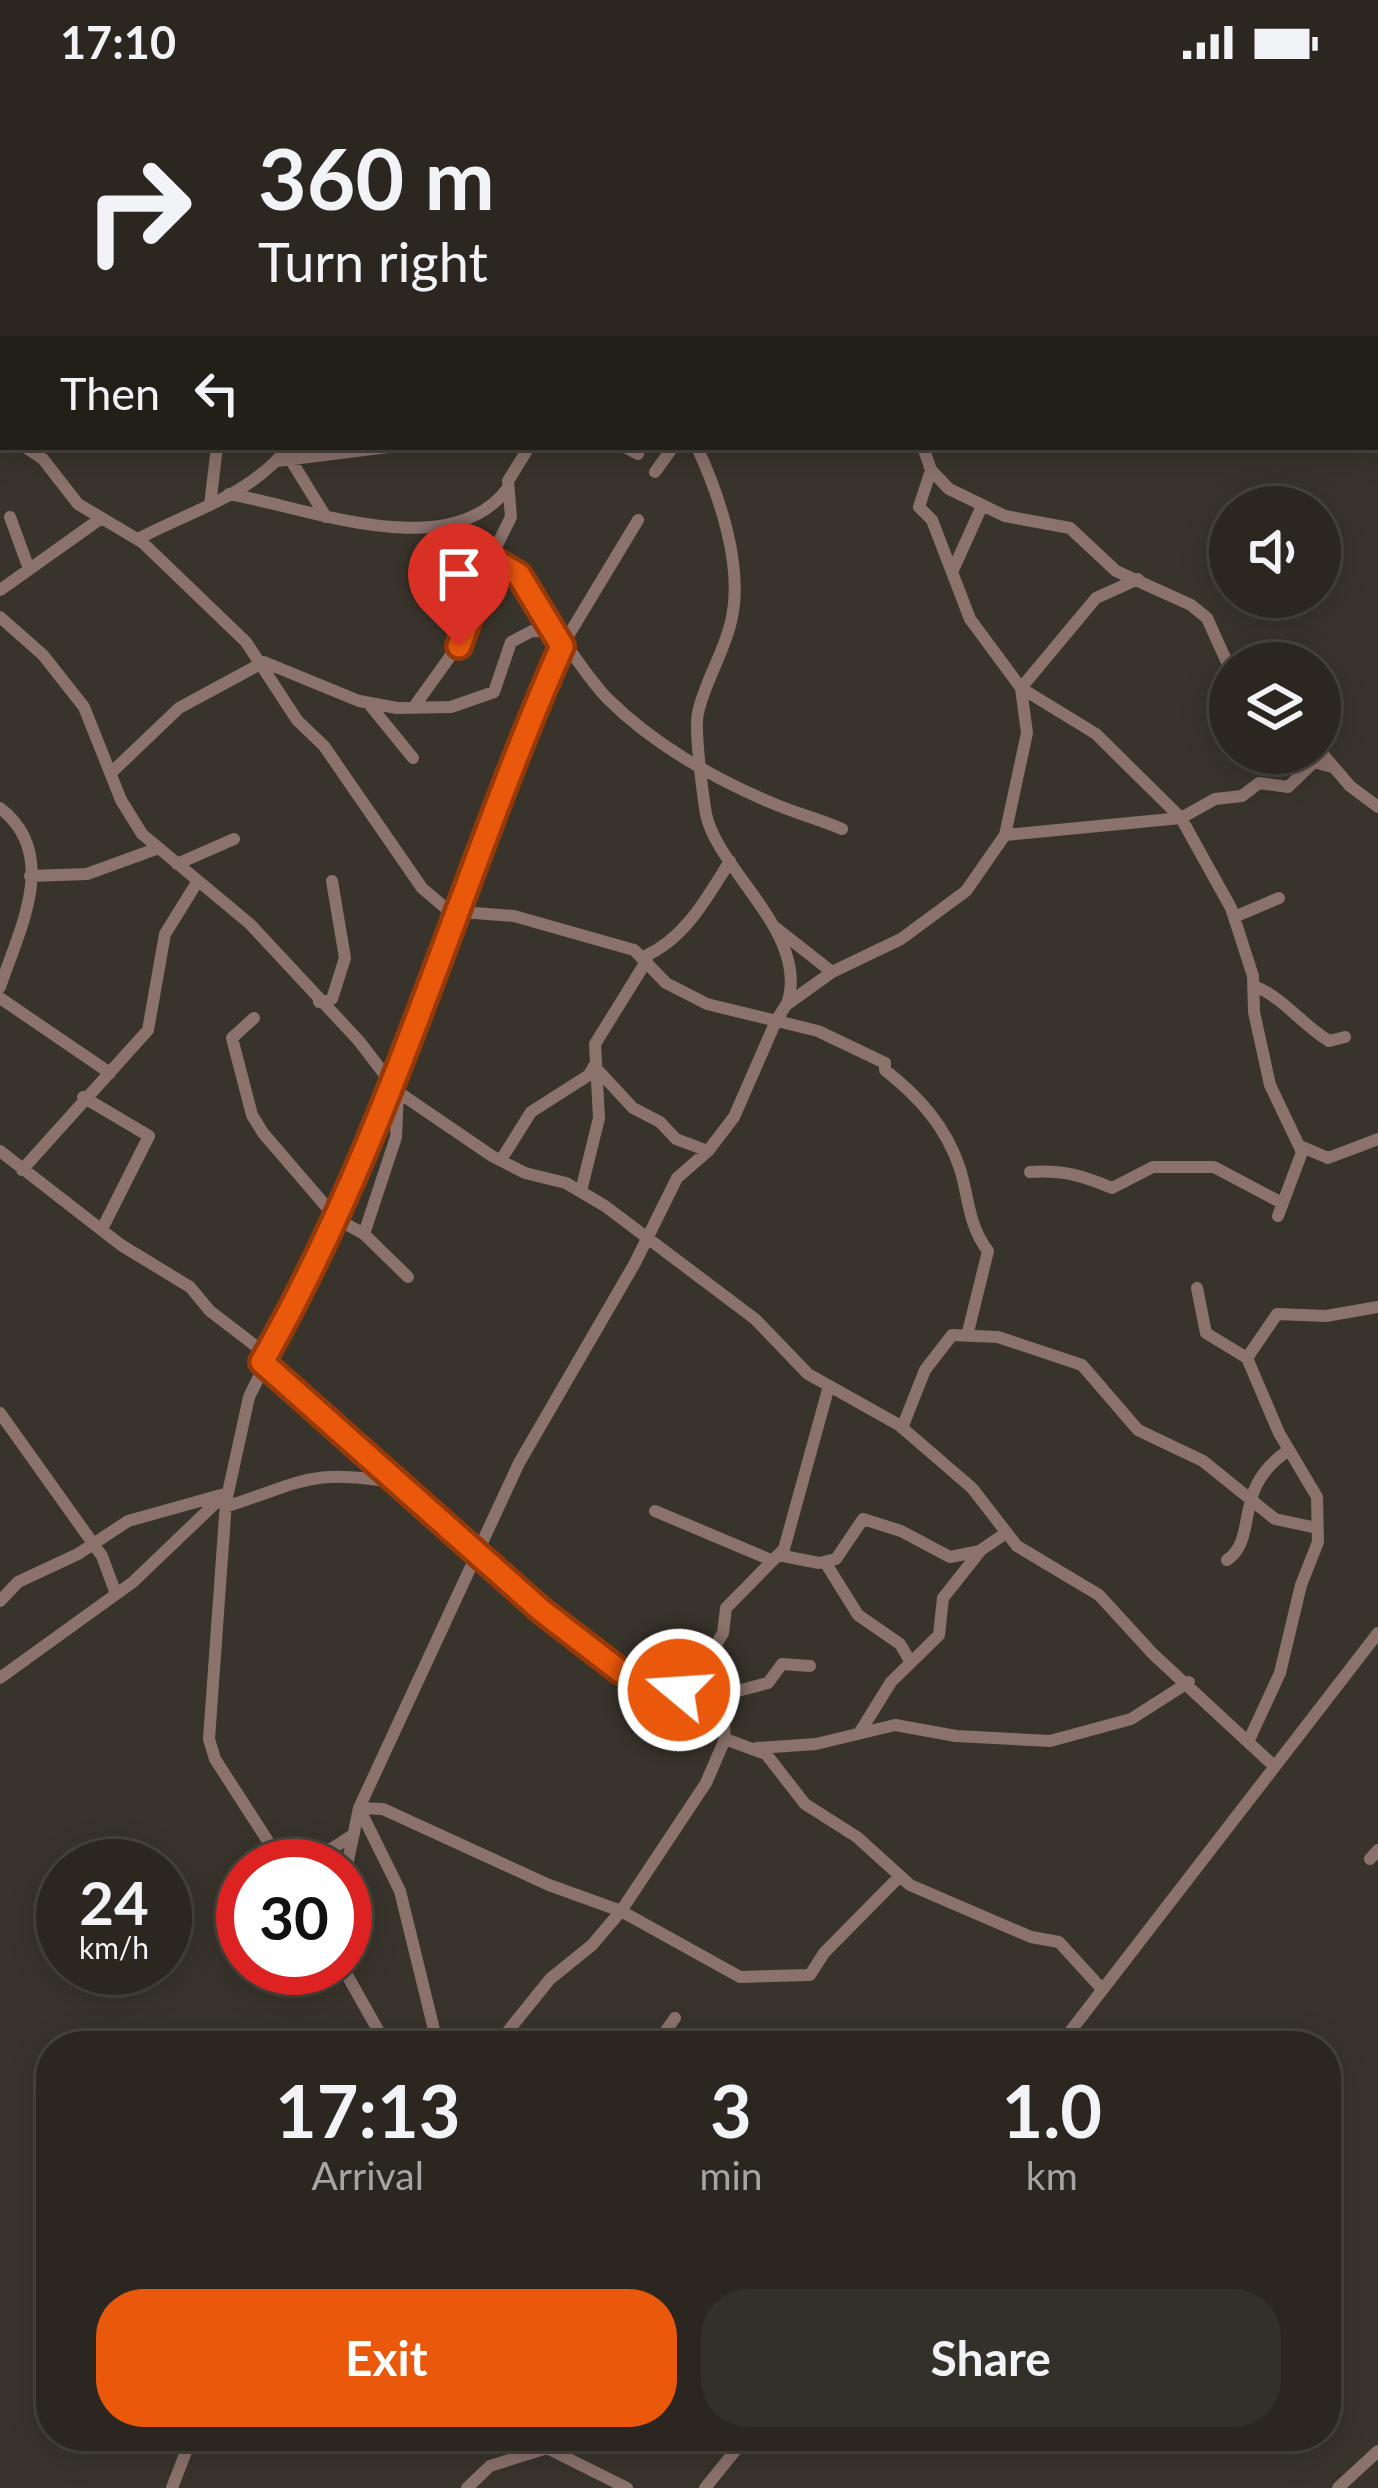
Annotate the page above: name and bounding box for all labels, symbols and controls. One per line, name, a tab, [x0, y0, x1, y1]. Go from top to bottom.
text: 17:10	[60, 15, 176, 69]
text: 360 m	[258, 127, 495, 228]
icon: right	[60, 132, 216, 288]
text: Turn right	[258, 229, 488, 294]
icon: left	[184, 360, 250, 426]
text: Then	[60, 366, 160, 420]
map controls	[1209, 486, 1341, 774]
button: sound	[1209, 486, 1341, 618]
pin	[408, 523, 510, 646]
icon: arrive	[426, 541, 492, 607]
button: layers	[1209, 642, 1341, 774]
position arrow	[616, 1627, 742, 1753]
speed limit sign: 30	[216, 1839, 372, 1995]
text: 24	[79, 1866, 149, 1938]
text: km/h	[79, 1929, 149, 1965]
text: 17:13	[275, 2067, 460, 2153]
text: 3	[710, 2067, 752, 2153]
text: 1.0	[1001, 2067, 1102, 2153]
text: Arrival	[312, 2152, 424, 2198]
text: min	[699, 2152, 763, 2198]
text: km	[1026, 2152, 1078, 2198]
button: Exit	[96, 2289, 677, 2427]
button: Share	[701, 2289, 1281, 2427]

